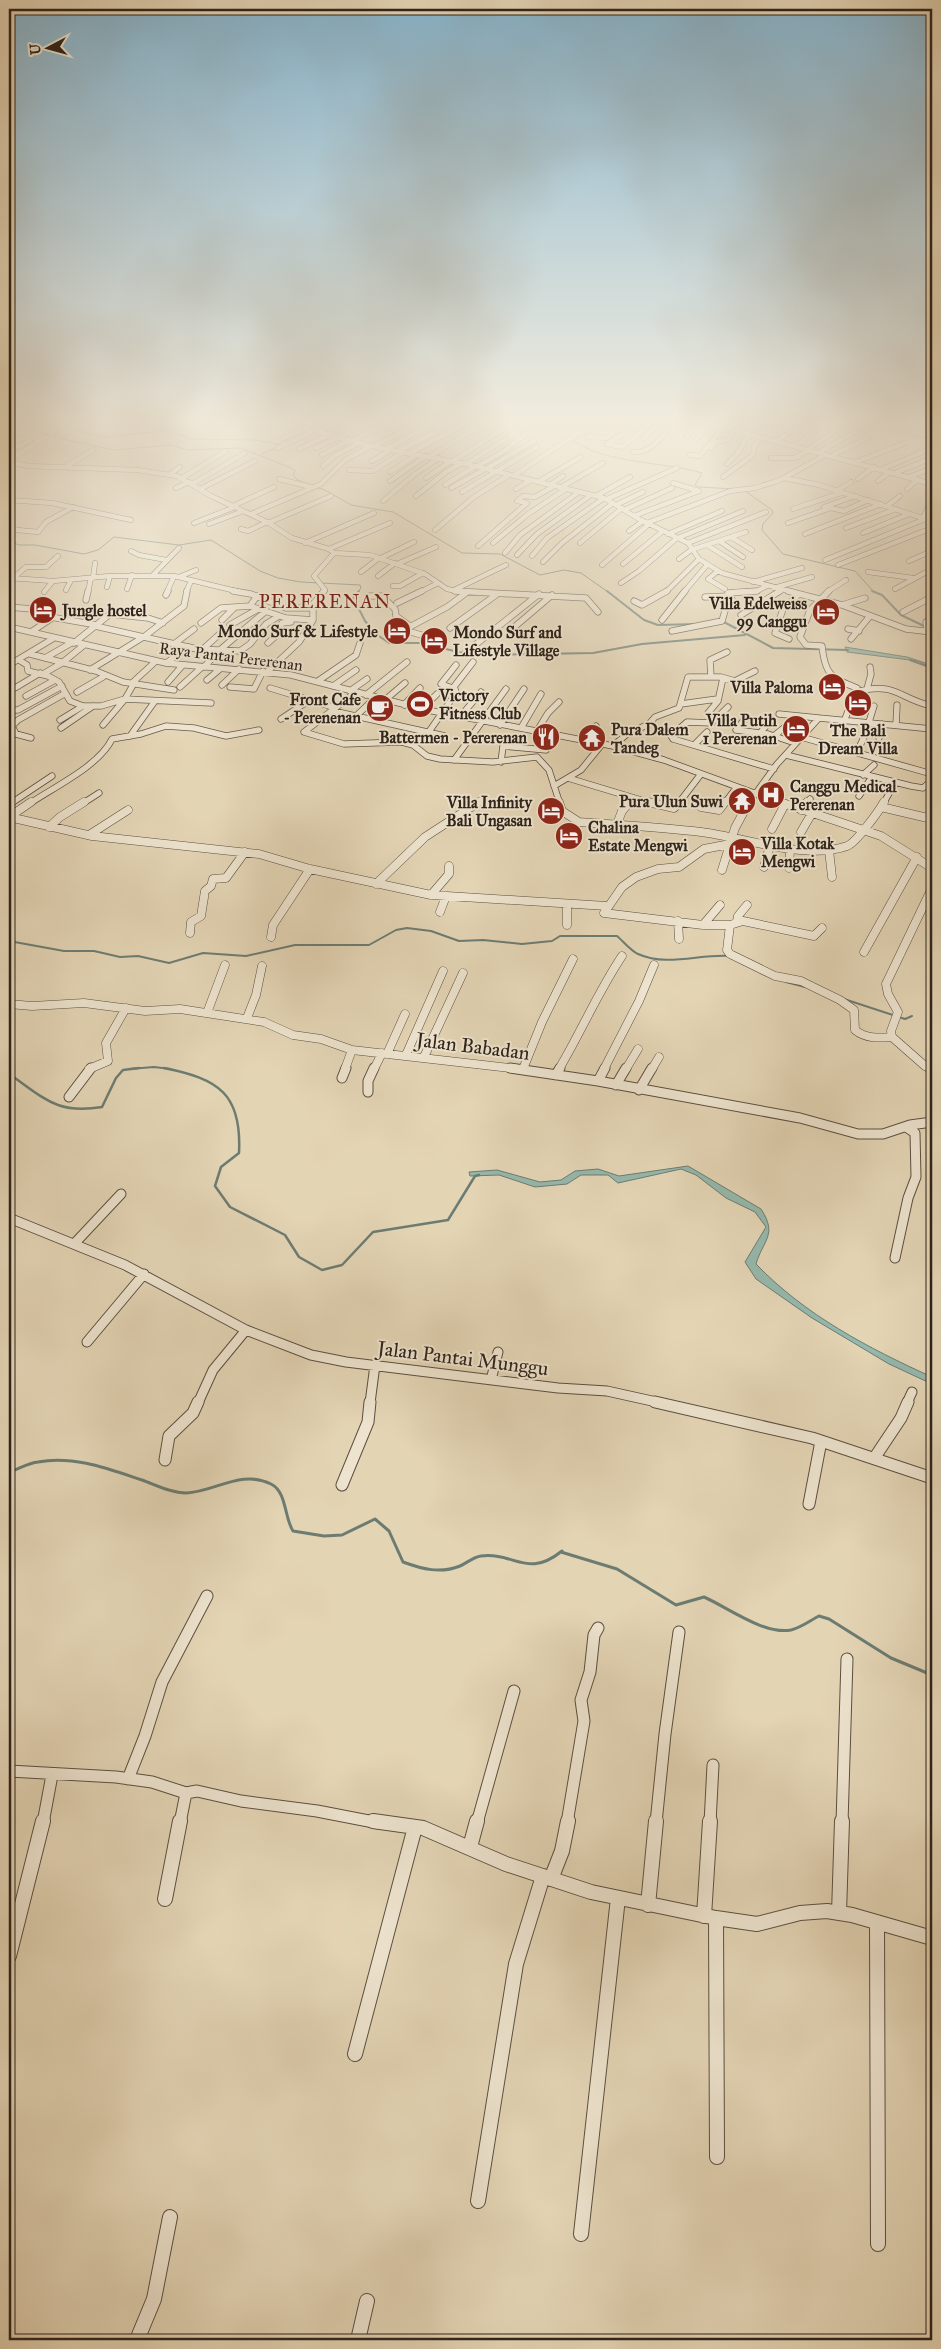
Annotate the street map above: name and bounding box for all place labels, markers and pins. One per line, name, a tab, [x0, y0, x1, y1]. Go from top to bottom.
place label: Villa Edelweiss 99 Canggu	[708, 594, 807, 632]
hotel icon: Jungle hostel	[28, 595, 58, 625]
hotel icon: Villa Edelweiss 99 Canggu	[811, 597, 841, 627]
place label: Jungle hostel	[60, 601, 147, 621]
hotel icon: Mondo Surf & Lifestyle	[382, 616, 412, 646]
place label: Mondo Surf & Lifestyle	[218, 622, 378, 642]
place label: Mondo Surf and Lifestyle Village	[453, 623, 563, 661]
hotel icon: Mondo Surf and Lifestyle Village	[419, 626, 449, 656]
hotel icon: Villa Paloma	[817, 672, 847, 702]
place label: Villa Paloma	[729, 678, 814, 697]
place label: Victory Fitness Club	[438, 686, 522, 723]
hotel icon: The Bali Dream Villa	[843, 688, 873, 718]
sports icon: Victory Fitness Club	[405, 689, 435, 719]
place label: Front Cafe - Perenenan	[284, 690, 361, 727]
cafe icon: Front Cafe - Perenenan	[365, 693, 395, 723]
place label: Villa Putih 1 Pererenan	[703, 711, 777, 748]
hotel icon: Villa Putih 1 Pererenan	[781, 714, 811, 744]
place label: Pura Dalem Tandeg	[610, 720, 689, 758]
place label: The Bali Dream Villa	[818, 721, 899, 758]
restaurant icon: Battermen - Pererenan	[531, 722, 561, 752]
temple icon: Pura Dalem Tandeg	[577, 723, 607, 753]
place label: Battermen - Pererenan	[379, 728, 527, 747]
place label: Canggu Medical Pererenan	[790, 777, 897, 814]
hospital icon: Canggu Medical Pererenan	[756, 780, 786, 810]
temple icon: Pura Ulun Suwi	[727, 786, 757, 816]
place label: Pura Ulun Suwi	[619, 792, 724, 811]
place label: Villa Infinity Bali Ungasan	[446, 793, 534, 831]
hotel icon: Villa Infinity Bali Ungasan	[536, 796, 566, 826]
place label: Chalina Estate Mengwi	[588, 818, 688, 856]
hotel icon: Chalina Estate Mengwi	[554, 821, 584, 851]
place label: Villa Kotak Mengwi	[760, 834, 835, 872]
hotel icon: Villa Kotak Mengwi	[727, 837, 757, 867]

